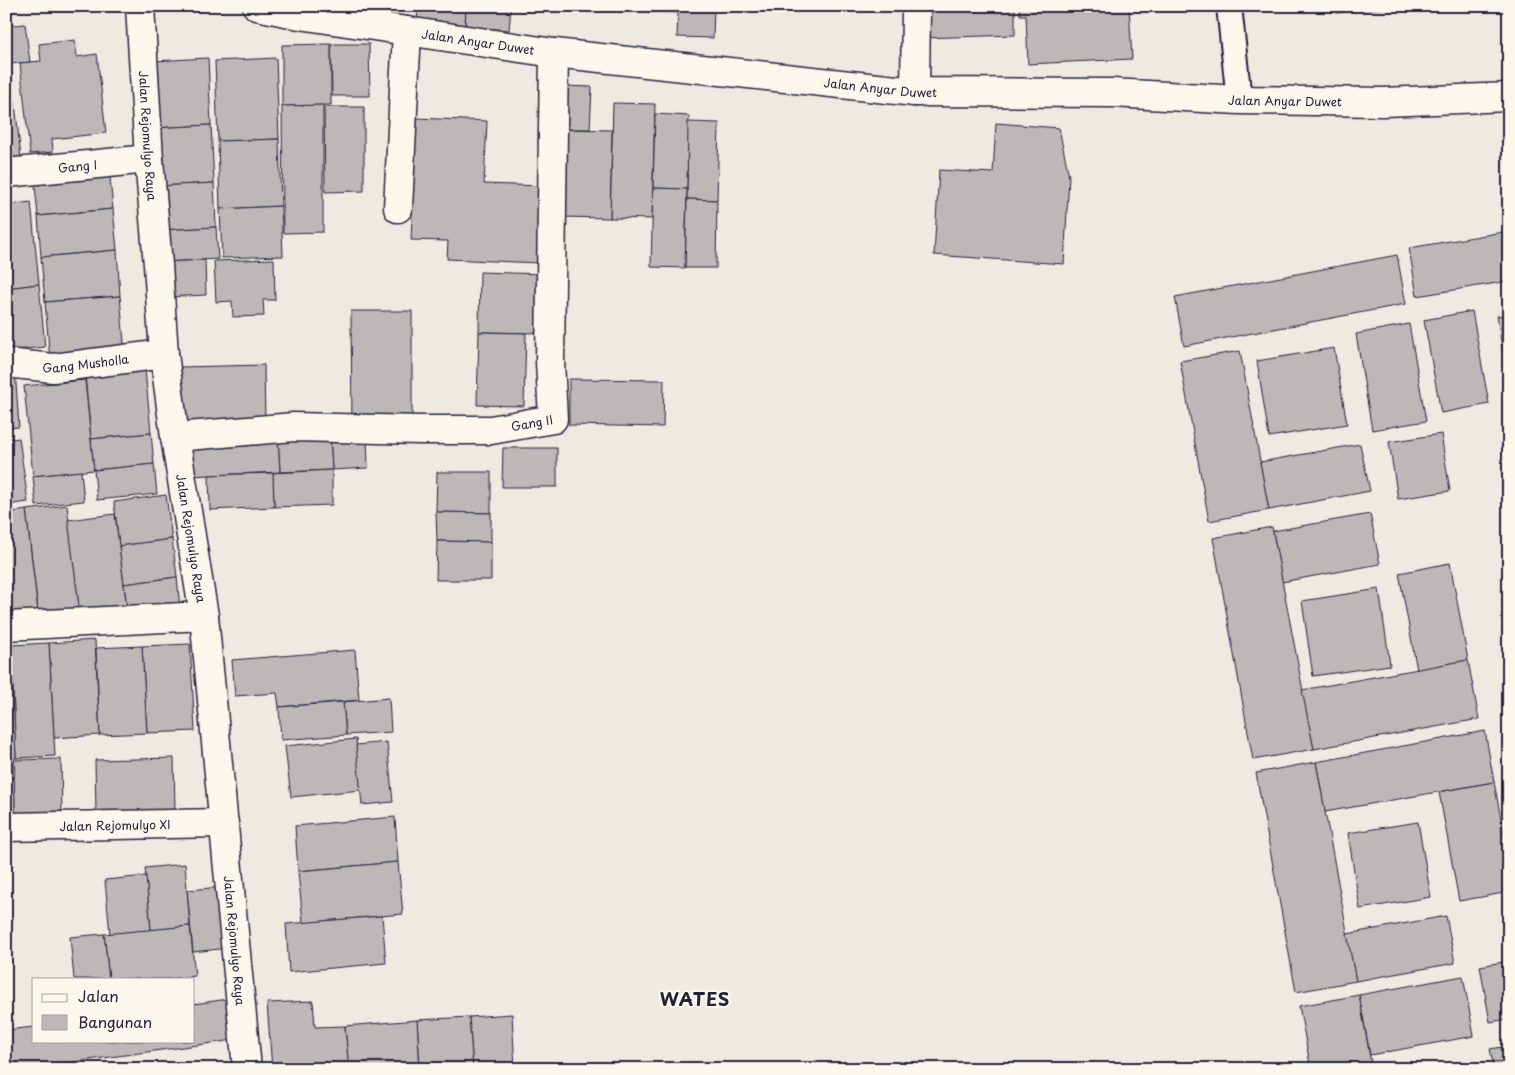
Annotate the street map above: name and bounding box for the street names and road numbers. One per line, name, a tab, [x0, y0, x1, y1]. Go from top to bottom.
street label: Jalan Anyar Duwet	[421, 24, 536, 59]
street label: Jalan Rejomulyo Raya	[135, 70, 162, 202]
street label: Jalan Anyar Duwet	[823, 73, 937, 101]
street label: Jalan Anyar Duwet	[1228, 90, 1342, 110]
street label: Gang I	[57, 155, 98, 177]
street label: Gang Musholla	[41, 349, 130, 377]
street label: Gang II	[510, 410, 554, 435]
street label: Jalan Rejomulyo Raya	[172, 472, 211, 604]
street label: Jalan Rejomulyo XI	[59, 815, 171, 835]
street label: Jalan Rejomulyo Raya	[220, 875, 250, 1007]

